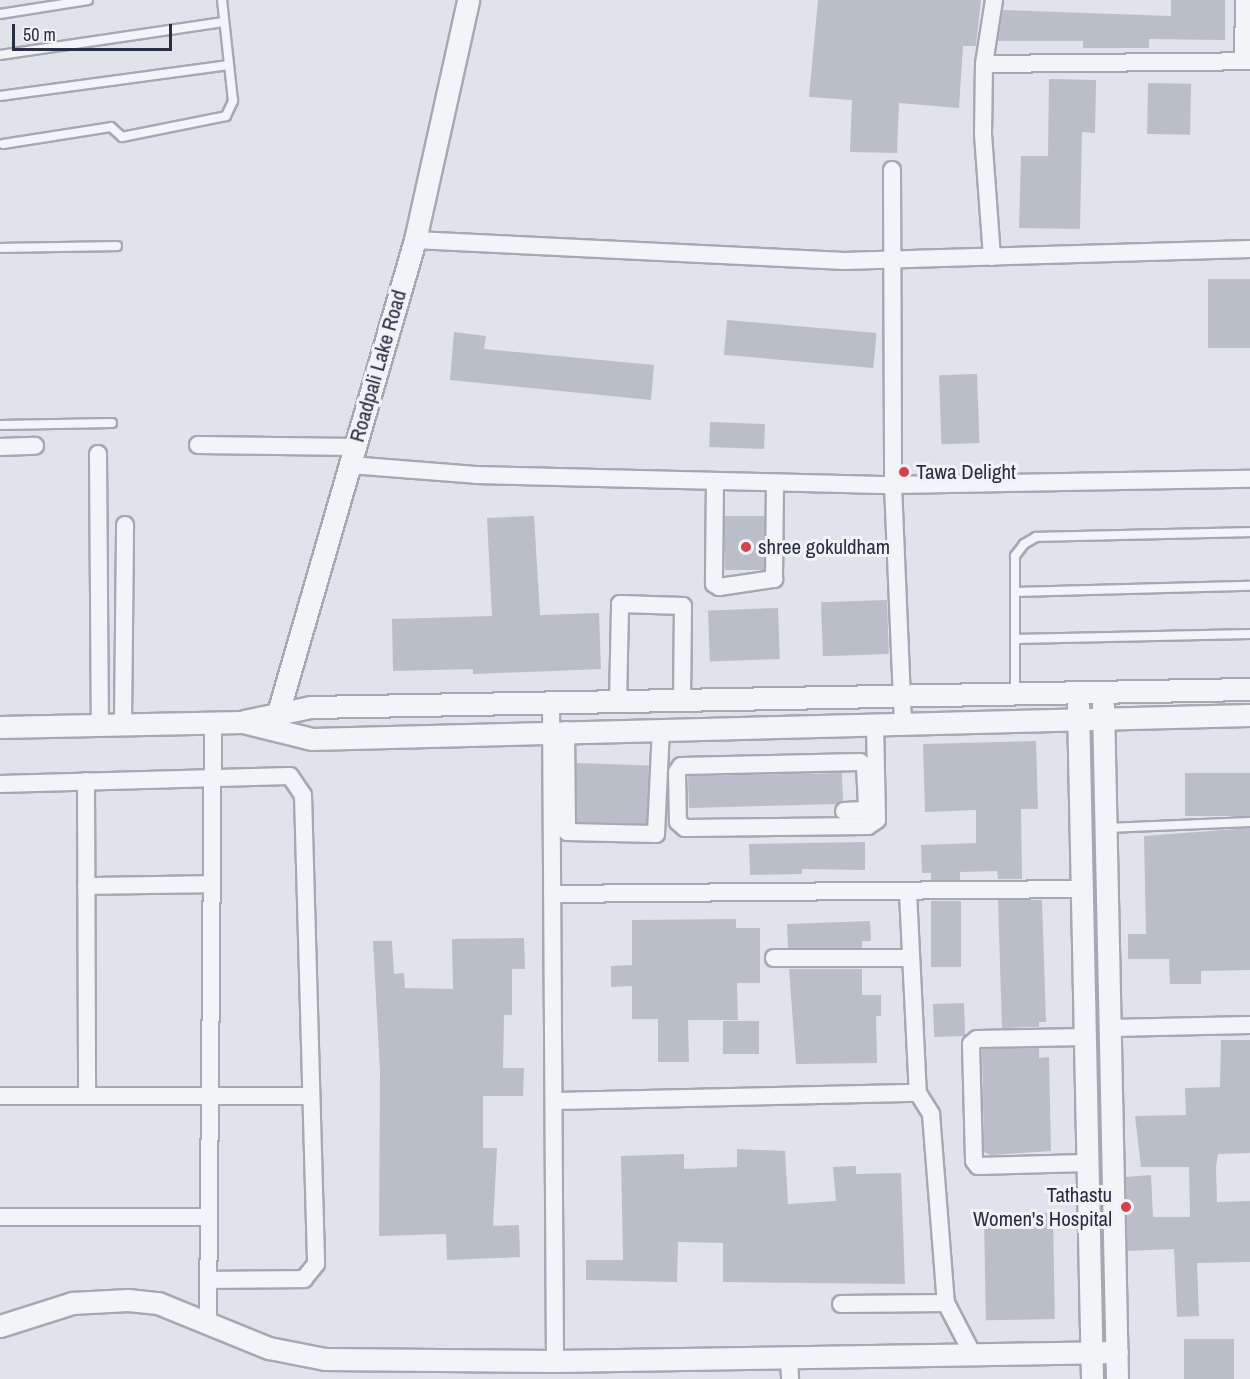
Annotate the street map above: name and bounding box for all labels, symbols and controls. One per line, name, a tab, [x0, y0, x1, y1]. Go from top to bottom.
scale bar	[15, 12, 176, 50]
text: 50 m	[23, 22, 56, 47]
street label: Roadpali Lake Road	[344, 287, 412, 445]
place label: Tawa Delight	[916, 459, 1016, 485]
marker: Tawa Delight	[897, 465, 911, 479]
place label: shree gokuldham	[758, 534, 890, 560]
marker: shree gokuldham	[739, 540, 753, 554]
place label: Tathastu Women's Hospital	[973, 1182, 1112, 1232]
marker: Tathastu Women's Hospital	[1117, 1198, 1135, 1216]

